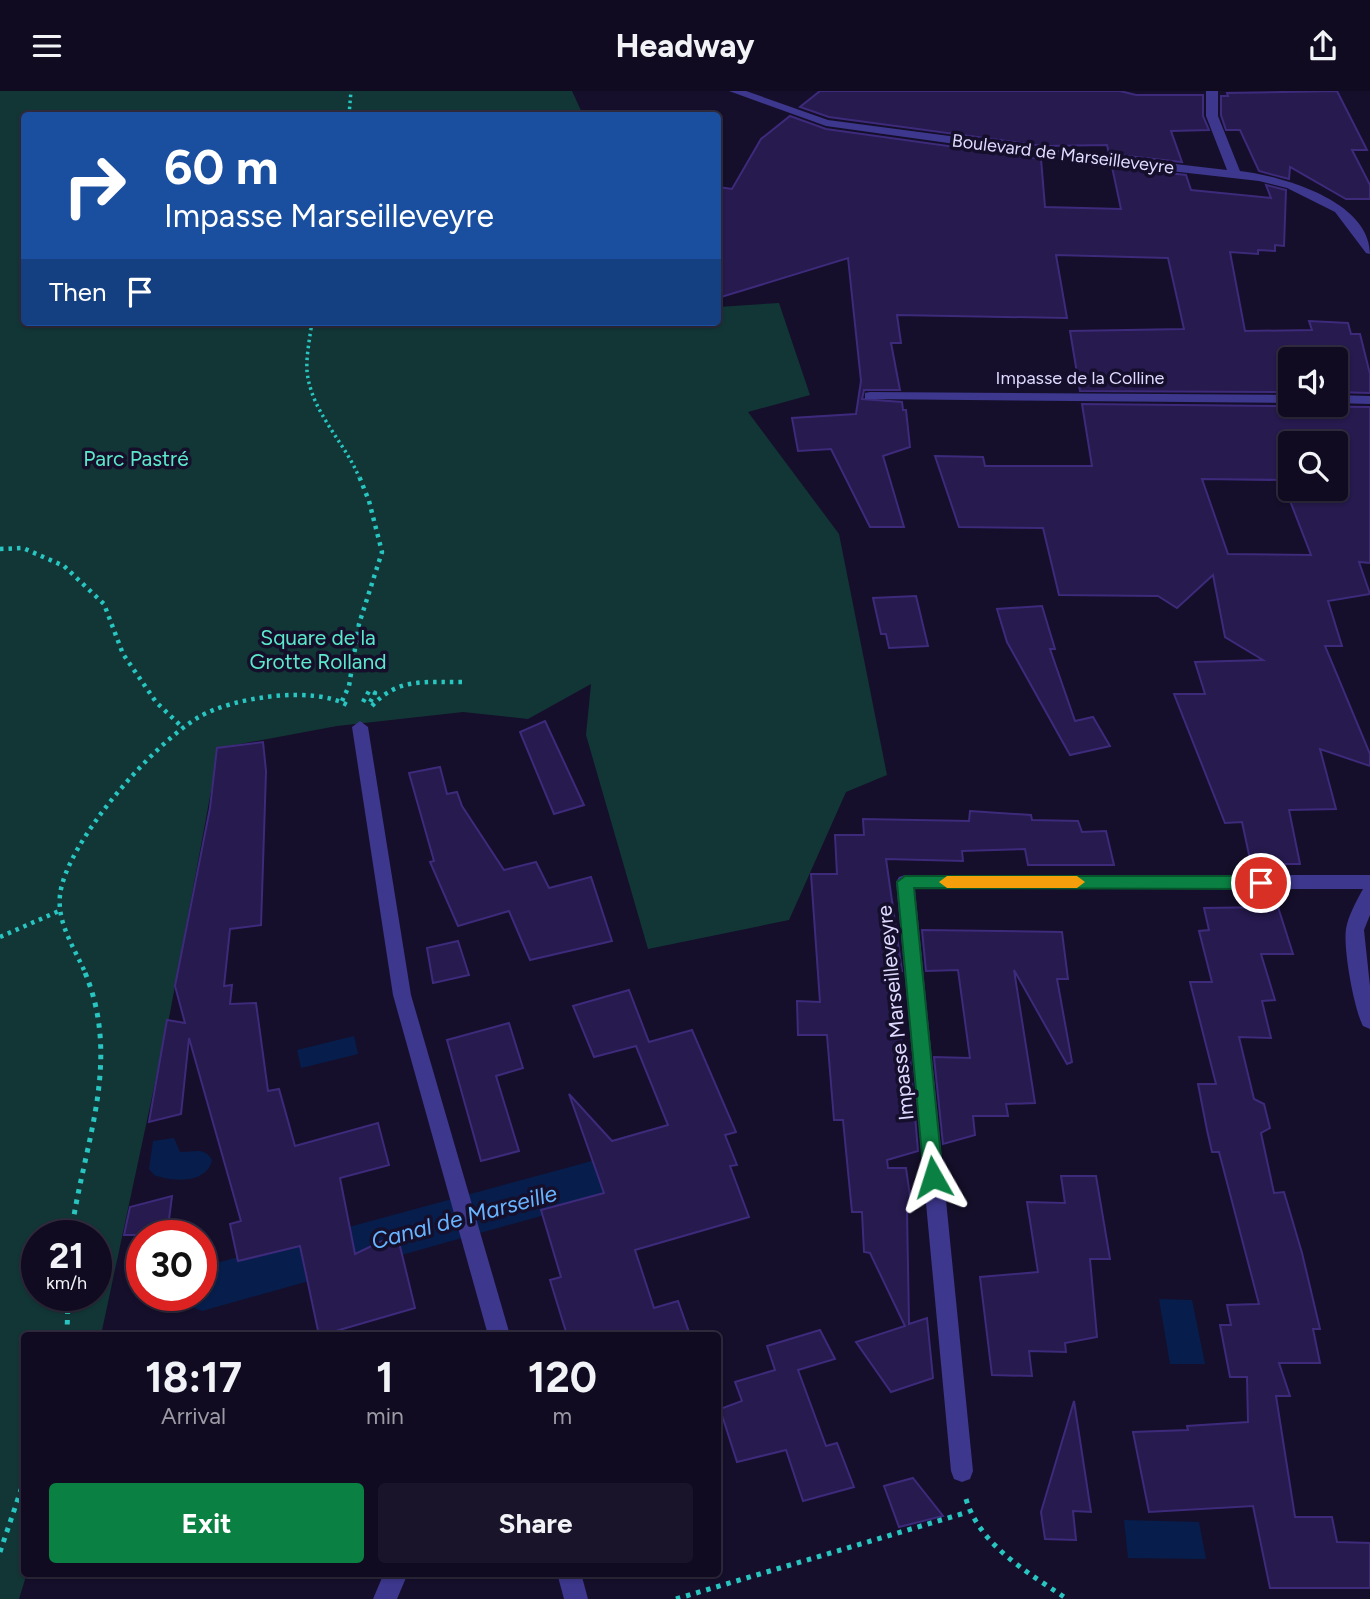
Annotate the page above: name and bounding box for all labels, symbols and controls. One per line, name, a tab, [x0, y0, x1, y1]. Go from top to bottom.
icon: menu	[28, 27, 66, 65]
text: Headway	[615, 27, 755, 65]
icon: share	[1304, 27, 1342, 65]
street label: Boulevard de Marseilleveyre	[951, 129, 1176, 179]
text: 60 m	[164, 137, 279, 196]
icon: right	[49, 140, 140, 231]
text: Impasse Marseilleveyre	[164, 197, 494, 235]
icon: arrive	[121, 273, 159, 311]
text: Then	[49, 276, 107, 308]
map controls	[1278, 347, 1348, 501]
button: sound	[1278, 347, 1348, 417]
street label: Impasse de la Colline	[996, 367, 1165, 389]
button: search	[1278, 431, 1348, 501]
park label: Parc Pastré	[83, 446, 189, 471]
park label: Square de la Grotte Rolland	[249, 625, 387, 674]
pin	[1231, 853, 1291, 913]
icon: arrive	[1242, 864, 1280, 902]
street label: Impasse Marseilleveyre	[871, 904, 919, 1122]
position arrow	[896, 1140, 970, 1214]
water label: Canal de Marseille	[368, 1179, 560, 1255]
speed limit sign: 30	[126, 1220, 217, 1311]
text: 21	[49, 1235, 84, 1277]
text: km/h	[46, 1272, 87, 1294]
text: 18:17	[145, 1352, 242, 1403]
text: 1	[376, 1352, 394, 1403]
text: 120	[528, 1352, 597, 1403]
text: Arrival	[161, 1402, 226, 1430]
text: min	[366, 1402, 404, 1430]
text: m	[553, 1402, 572, 1430]
button: Exit	[49, 1483, 364, 1563]
button: Share	[378, 1483, 693, 1563]

